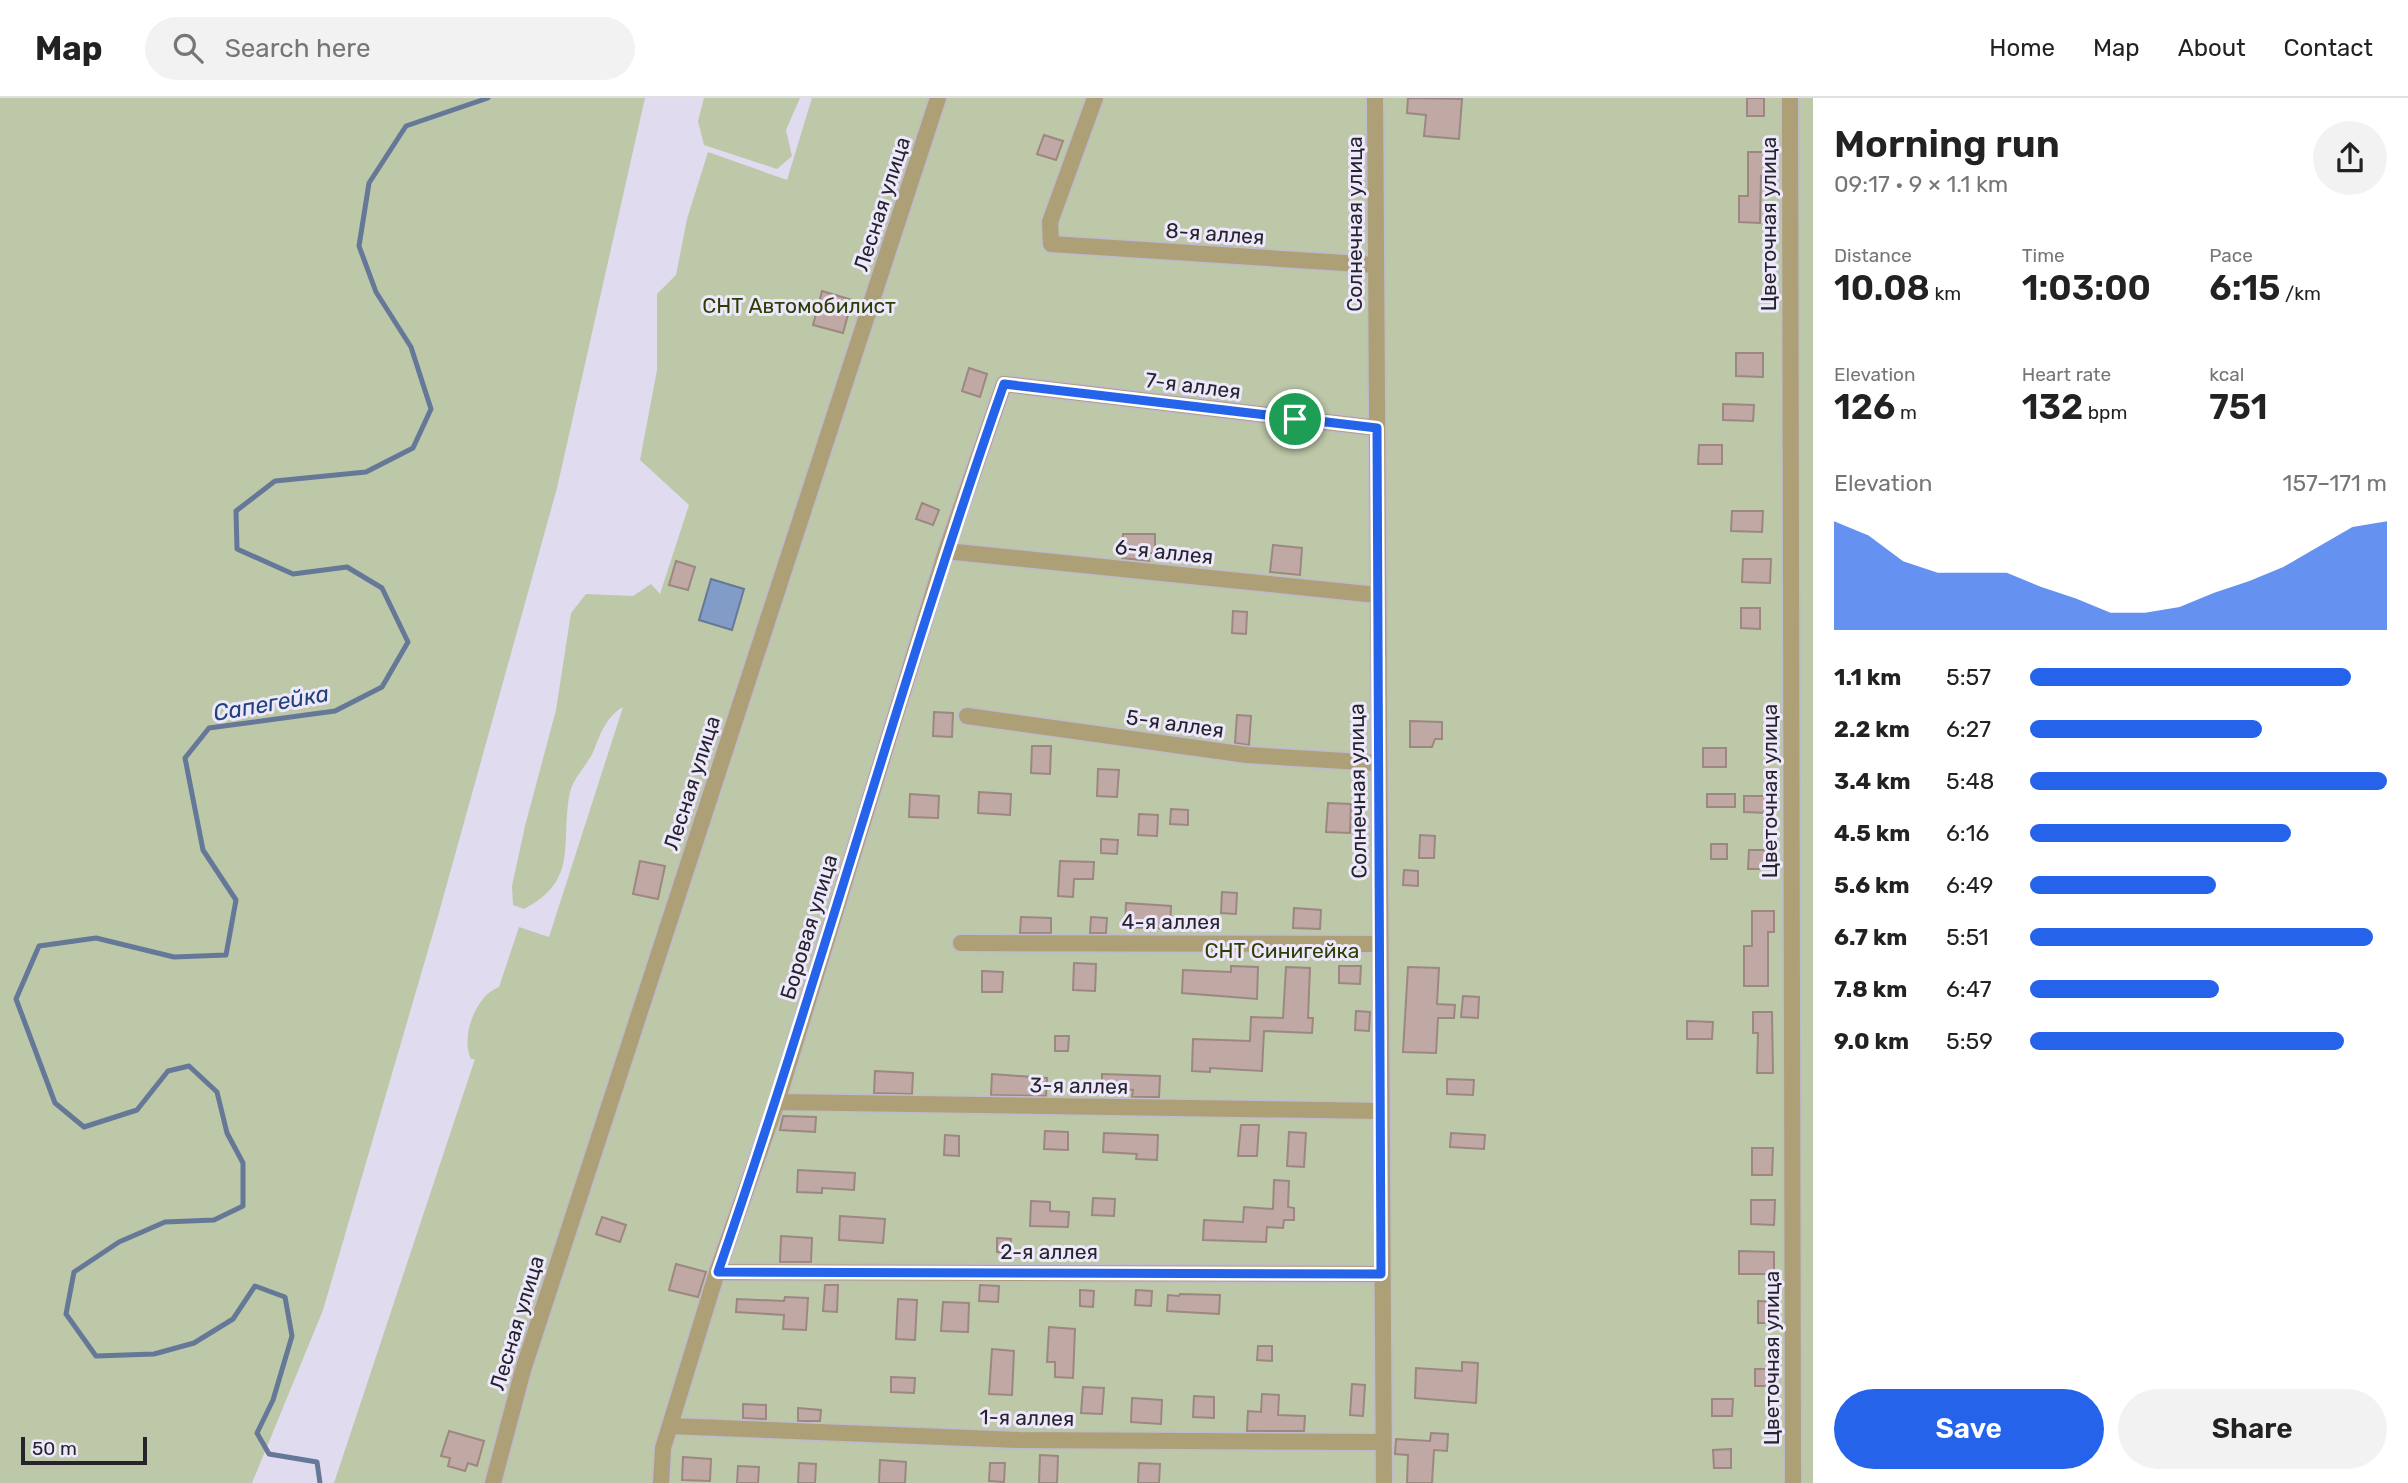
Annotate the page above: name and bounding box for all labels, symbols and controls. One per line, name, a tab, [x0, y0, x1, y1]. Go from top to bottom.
search box	[145, 17, 635, 80]
text: Map	[35, 29, 103, 68]
icon: search	[169, 29, 207, 67]
text: Search here	[225, 33, 370, 64]
text: Home	[1989, 34, 2055, 62]
text: Map	[2093, 34, 2140, 62]
text: About	[2178, 34, 2246, 62]
text: Contact	[2284, 34, 2373, 62]
text: Morning run	[1834, 121, 2060, 167]
button: share	[2313, 121, 2387, 195]
street label: Лесная улица	[848, 134, 915, 274]
street label: Солнечная улица	[1342, 136, 1367, 312]
street label: Цветочная улица	[1756, 137, 1781, 311]
text: 09:17 · 9 × 1.1 km	[1834, 170, 2008, 198]
street label: 8-я аллея	[1165, 218, 1265, 249]
text: Distance	[1834, 244, 1912, 267]
text: Time	[2022, 244, 2065, 267]
text: Pace	[2209, 244, 2253, 267]
text: 10.08	[1834, 267, 1930, 309]
text: 1:03:00	[2022, 267, 2151, 309]
text: 6:15	[2209, 267, 2280, 309]
text: km	[1930, 282, 1961, 305]
text: /km	[2280, 282, 2321, 305]
park label: СНТ Автомобилист	[702, 293, 896, 318]
text: Elevation	[1834, 363, 1915, 386]
text: Heart rate	[2022, 363, 2111, 386]
text: kcal	[2209, 363, 2244, 386]
street label: 7-я аллея	[1144, 367, 1242, 404]
text: 126	[1834, 386, 1895, 428]
text: 132	[2022, 386, 2083, 428]
text: 751	[2209, 386, 2267, 428]
pin	[1265, 389, 1325, 449]
icon: arrive	[1276, 400, 1314, 438]
text: m	[1895, 401, 1917, 424]
text: bpm	[2083, 401, 2127, 424]
text: Elevation	[1834, 469, 1933, 497]
text: 157–171 m	[2283, 469, 2387, 497]
street label: 6-я аллея	[1114, 534, 1214, 569]
text: 1.1 km	[1834, 663, 1901, 691]
text: 5:57	[1946, 663, 1991, 691]
water label: Сапегейка	[211, 679, 331, 727]
street label: Солнечная улица	[1343, 703, 1372, 879]
street label: 5-я аллея	[1125, 704, 1226, 743]
street label: Цветочная улица	[1757, 704, 1782, 878]
street label: Лесная улица	[658, 713, 725, 853]
text: 2.2 km	[1834, 715, 1910, 743]
text: 6:27	[1946, 715, 1991, 743]
text: 3.4 km	[1834, 767, 1911, 795]
text: 5:48	[1946, 767, 1994, 795]
text: 4.5 km	[1834, 819, 1910, 847]
text: 6:16	[1946, 819, 1989, 847]
street label: Боровая улица	[775, 851, 842, 1002]
text: 5.6 km	[1834, 871, 1910, 899]
text: 6:49	[1946, 871, 1994, 899]
street label: 4-я аллея	[1122, 909, 1220, 934]
text: 6.7 km	[1834, 923, 1907, 951]
text: 5:51	[1946, 923, 1989, 951]
park label: СНТ Синигейка	[1205, 938, 1359, 963]
text: 7.8 km	[1834, 975, 1907, 1003]
text: 6:47	[1946, 975, 1991, 1003]
text: 9.0 km	[1834, 1027, 1909, 1055]
text: 5:59	[1946, 1027, 1993, 1055]
street label: 3-я аллея	[1030, 1072, 1128, 1099]
street label: 2-я аллея	[1000, 1239, 1098, 1264]
street label: Лесная улица	[484, 1252, 549, 1393]
street label: Цветочная улица	[1759, 1271, 1784, 1445]
button: Save	[1834, 1389, 2104, 1469]
button: Share	[2118, 1389, 2387, 1469]
street label: 1-я аллея	[979, 1404, 1075, 1431]
scale bar	[21, 1434, 147, 1466]
text: 50 m	[32, 1437, 77, 1460]

